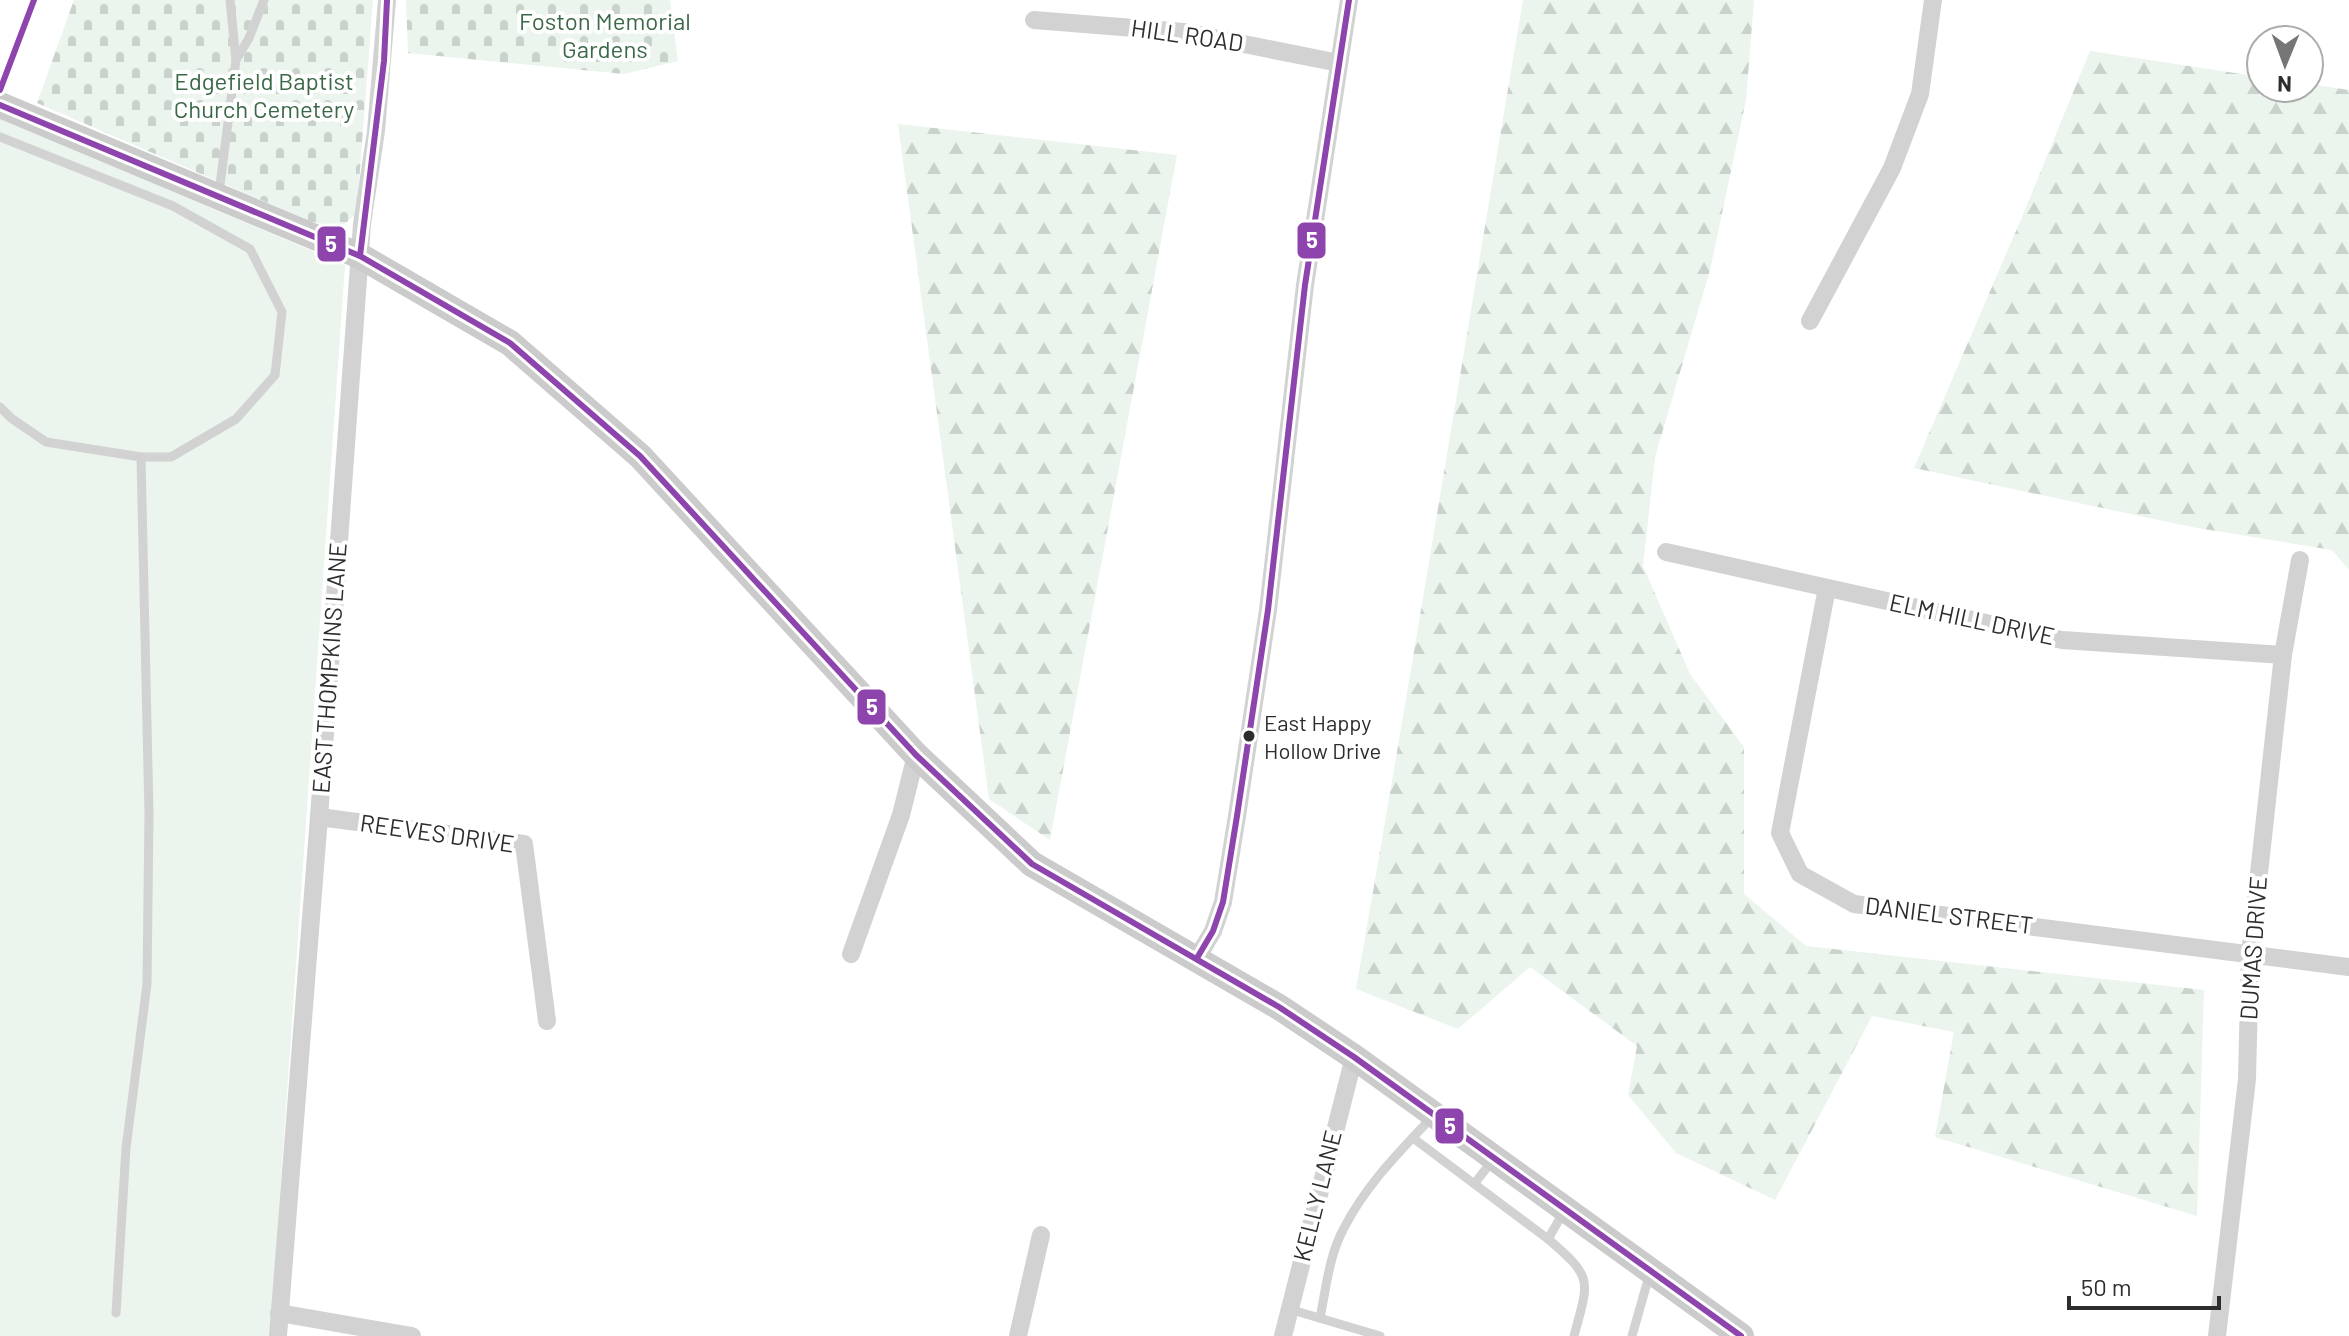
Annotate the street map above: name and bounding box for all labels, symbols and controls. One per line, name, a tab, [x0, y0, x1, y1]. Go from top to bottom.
park label: Foston Memorial Gardens	[519, 6, 691, 63]
street label: HILL ROAD	[1129, 12, 1245, 57]
north arrow	[2245, 24, 2325, 104]
park label: Edgefield Baptist Church Cemetery	[174, 66, 354, 123]
text: N	[2277, 72, 2292, 98]
line badge: 5	[1296, 221, 1327, 260]
line badge: 5	[316, 225, 347, 263]
text: 5	[1306, 226, 1318, 252]
text: 5	[325, 230, 337, 256]
street label: EAST THOMPKINS LANE	[305, 541, 352, 794]
street label: ELM HILL DRIVE	[1887, 587, 2058, 650]
line badge: 5	[856, 688, 887, 726]
text: 5	[866, 693, 878, 719]
place label: East Happy Hollow Drive	[1264, 709, 1381, 763]
marker: East Happy Hollow Drive	[1241, 728, 1257, 744]
street label: REEVES DRIVE	[358, 807, 516, 858]
street label: DUMAS DRIVE	[2233, 875, 2272, 1021]
street label: DANIEL STREET	[1864, 890, 2035, 939]
line badge: 5	[1434, 1107, 1465, 1145]
text: 5	[1444, 1112, 1456, 1138]
street label: KELLY LANE	[1286, 1127, 1347, 1264]
scale bar	[2069, 1260, 2219, 1310]
text: 50 m	[2081, 1272, 2132, 1301]

